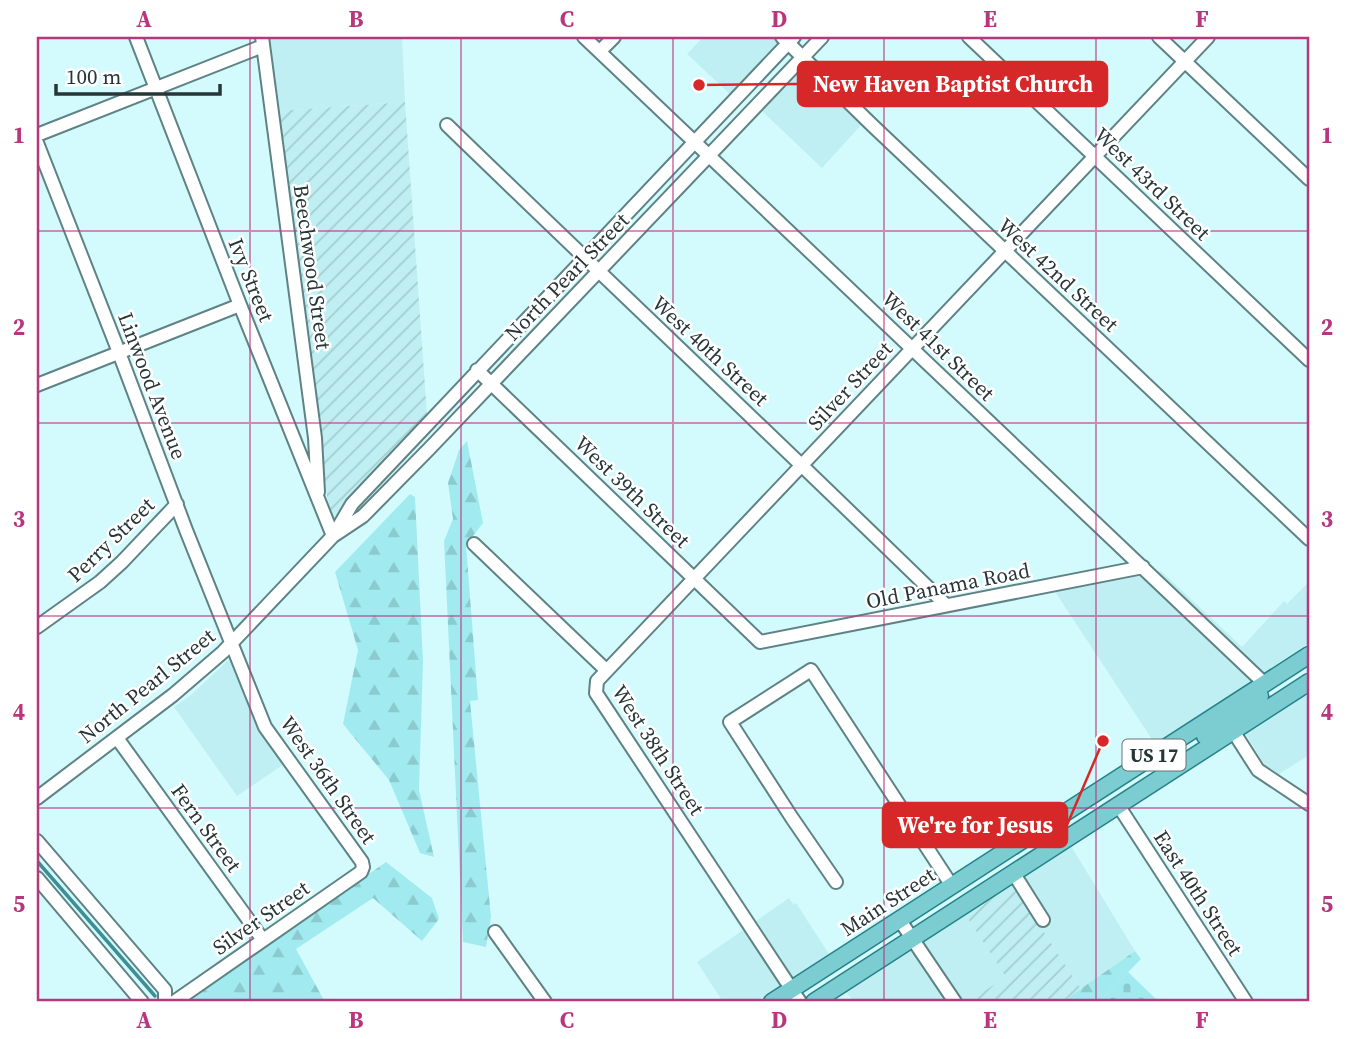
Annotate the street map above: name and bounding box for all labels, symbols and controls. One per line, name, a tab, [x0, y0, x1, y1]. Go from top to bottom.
text: A	[136, 3, 152, 35]
text: B	[349, 3, 364, 35]
text: C	[560, 3, 574, 35]
text: D	[771, 3, 787, 35]
text: E	[983, 3, 997, 35]
text: F	[1195, 3, 1209, 35]
scale bar	[56, 52, 220, 96]
text: 100 m	[66, 62, 121, 91]
callout: New Haven Baptist Church	[798, 62, 1107, 106]
text: New Haven Baptist Church	[813, 68, 1093, 100]
text: 1	[13, 119, 25, 151]
text: 1	[1321, 119, 1333, 151]
street label: West 43rd Street	[1088, 121, 1217, 247]
street label: Beechwood Street	[287, 183, 338, 352]
street label: North Pearl Street	[498, 206, 635, 347]
street label: West 42nd Street	[992, 211, 1125, 338]
street label: Ivy Street	[222, 234, 281, 326]
street label: West 41st Street	[876, 284, 1001, 407]
street label: West 40th Street	[646, 289, 775, 412]
street label: Linwood Avenue	[111, 308, 194, 464]
text: 2	[13, 311, 25, 343]
text: 2	[1321, 311, 1333, 343]
street label: Silver Street	[801, 335, 899, 437]
street label: West 39th Street	[568, 429, 696, 554]
street label: Perry Street	[61, 491, 161, 588]
text: 3	[13, 503, 25, 535]
text: 3	[1321, 503, 1333, 535]
street label: Old Panama Road	[864, 555, 1032, 616]
street label: North Pearl Street	[72, 622, 221, 750]
street label: West 38th Street	[605, 679, 711, 821]
text: 4	[13, 696, 25, 728]
text: 4	[1321, 696, 1333, 728]
street label: West 36th Street	[274, 710, 383, 850]
road number: US 17	[1122, 740, 1186, 770]
street label: Fern Street	[164, 778, 248, 878]
callout: We're for Jesus	[883, 803, 1067, 847]
text: We're for Jesus	[897, 809, 1053, 841]
street label: East 40th Street	[1147, 825, 1250, 961]
street label: Main Street	[835, 860, 941, 943]
street label: Silver Street	[207, 873, 315, 962]
text: 5	[13, 888, 25, 920]
text: 5	[1321, 888, 1333, 920]
text: A	[136, 1004, 152, 1036]
text: B	[349, 1004, 364, 1036]
text: C	[560, 1004, 574, 1036]
text: D	[771, 1004, 787, 1036]
text: E	[983, 1004, 997, 1036]
text: F	[1195, 1004, 1209, 1036]

